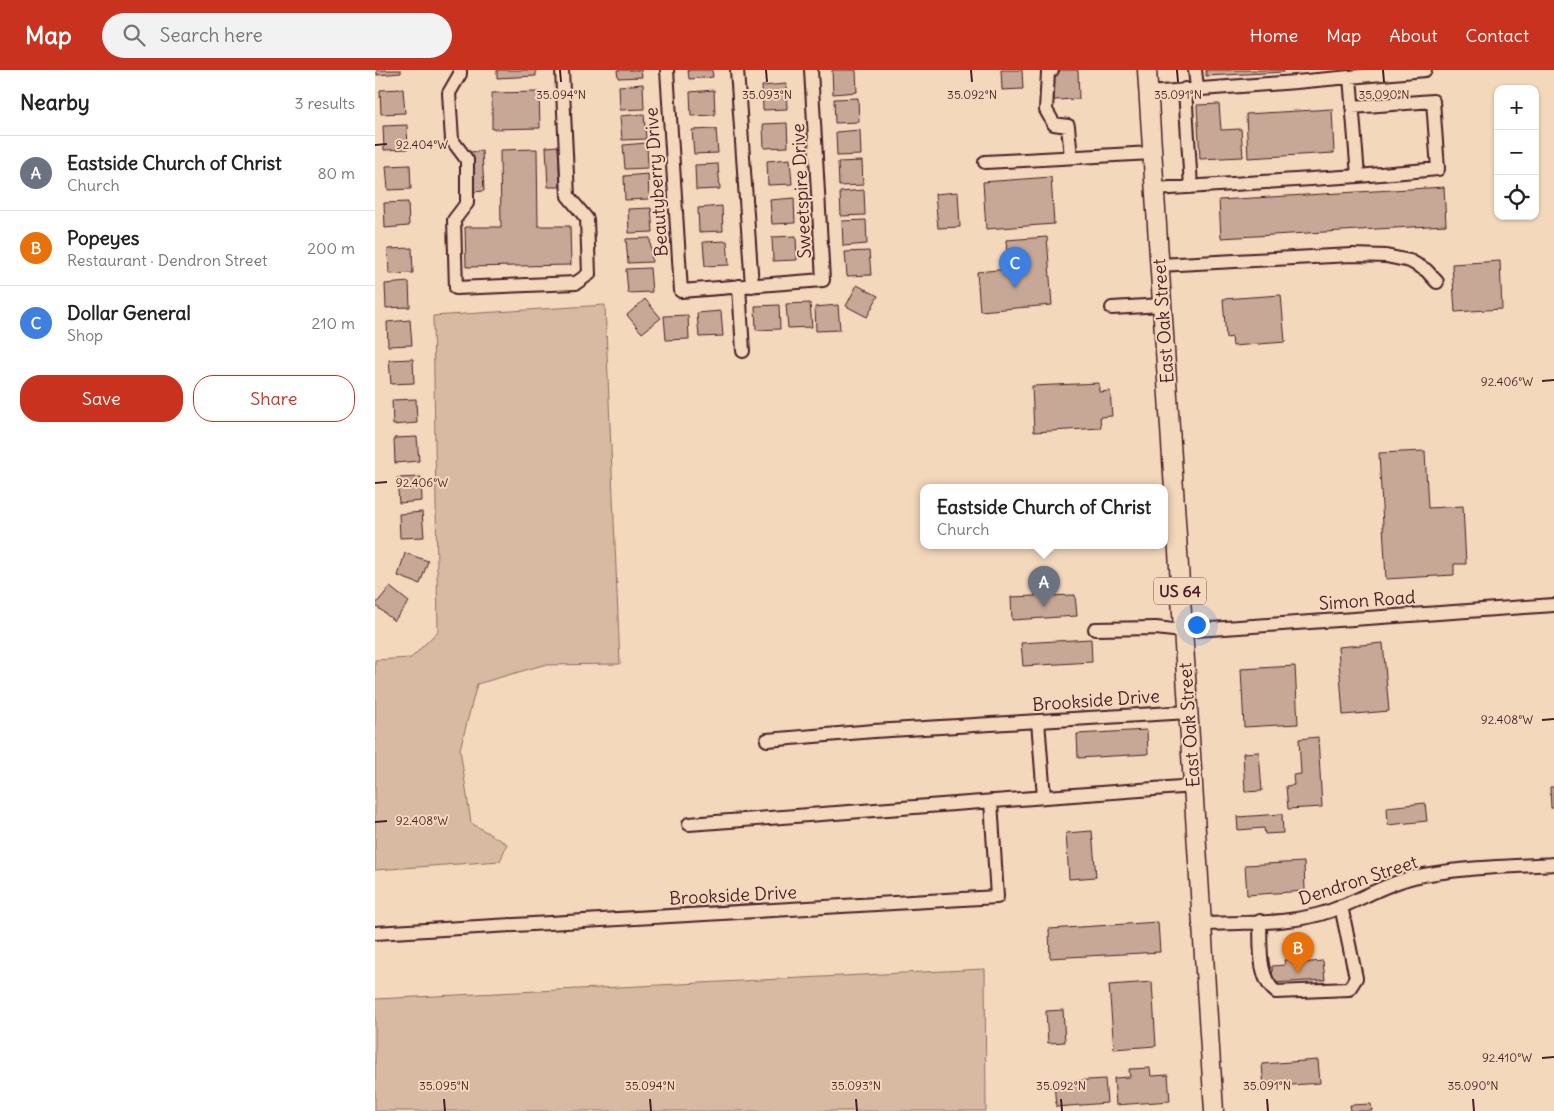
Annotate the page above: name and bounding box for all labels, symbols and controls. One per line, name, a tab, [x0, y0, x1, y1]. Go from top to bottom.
search box	[102, 13, 452, 58]
text: Map	[25, 20, 72, 50]
icon: search	[120, 21, 148, 49]
text: Search here	[160, 23, 263, 47]
text: Home	[1250, 24, 1298, 47]
text: Map	[1326, 24, 1361, 47]
text: About	[1389, 24, 1437, 47]
text: Contact	[1465, 24, 1529, 47]
map controls	[1494, 85, 1539, 220]
button: +	[1494, 85, 1539, 130]
text: 35.094°N	[536, 87, 586, 102]
text: 35.093°N	[742, 87, 792, 102]
text: 35.092°N	[947, 87, 997, 102]
text: 35.091°N	[1154, 87, 1202, 102]
text: 35.090°N	[1358, 87, 1410, 102]
text: Nearby	[20, 89, 90, 116]
text: 3 results	[295, 93, 355, 113]
street label: Beautyberry Drive	[639, 106, 673, 258]
street label: Sweetspire Drive	[786, 123, 816, 259]
button: −	[1494, 130, 1539, 175]
text: 92.404°W	[396, 137, 448, 152]
text: Eastside Church of Christ	[67, 151, 282, 175]
text: A	[31, 163, 41, 183]
text: 80 m	[317, 163, 355, 183]
text: Church	[67, 175, 120, 195]
button: locate	[1494, 175, 1539, 220]
text: Popeyes	[67, 226, 139, 250]
text: B	[31, 238, 41, 258]
text: 200 m	[307, 238, 355, 258]
pin: C	[999, 247, 1031, 288]
text: Restaurant · Dendron Street	[67, 250, 268, 270]
street label: East Oak Street	[1147, 258, 1179, 384]
text: Dollar General	[67, 301, 191, 325]
text: C	[31, 313, 41, 333]
text: 210 m	[312, 313, 355, 333]
text: Shop	[67, 325, 103, 345]
text: 92.406°W	[1481, 374, 1533, 389]
button: Save	[20, 375, 183, 422]
button: Share	[193, 375, 355, 422]
text: 92.406°W	[396, 475, 448, 490]
popup	[920, 484, 1168, 549]
text: Eastside Church of Christ	[937, 495, 1151, 519]
text: Church	[937, 519, 990, 539]
pin: A	[1028, 566, 1060, 607]
road number: US 64	[1154, 578, 1206, 604]
street label: Simon Road	[1318, 585, 1417, 615]
your location	[1184, 612, 1210, 638]
street label: East Oak Street	[1173, 662, 1205, 788]
street label: Brookside Drive	[1032, 684, 1160, 716]
text: 92.408°W	[1481, 712, 1533, 727]
text: 92.408°W	[396, 813, 448, 828]
street label: Dendron Street	[1296, 850, 1420, 910]
street label: Brookside Drive	[669, 880, 797, 910]
pin: B	[1282, 932, 1314, 973]
text: 92.410°W	[1482, 1050, 1532, 1065]
text: 35.095°N	[419, 1078, 469, 1093]
text: 35.094°N	[625, 1078, 675, 1093]
text: 35.093°N	[831, 1078, 881, 1093]
text: 35.092°N	[1036, 1078, 1086, 1093]
text: 35.091°N	[1243, 1078, 1291, 1093]
text: 35.090°N	[1447, 1078, 1499, 1093]

